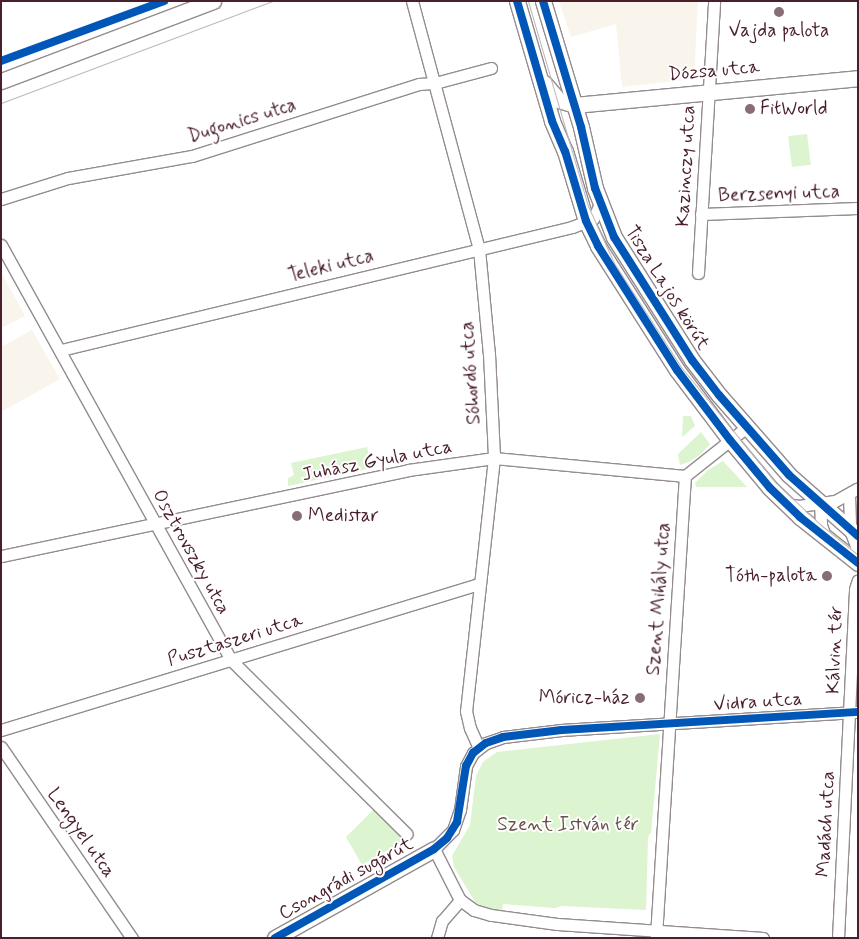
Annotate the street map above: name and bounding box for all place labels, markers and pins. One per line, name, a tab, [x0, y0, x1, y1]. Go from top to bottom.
marker: Vajda palota	[773, 6, 785, 18]
place label: Vajda palota	[728, 20, 830, 42]
place label: FitWorld	[760, 98, 828, 120]
marker: FitWorld	[744, 103, 756, 115]
place label: Medistar	[308, 505, 379, 527]
marker: Medistar	[290, 509, 304, 523]
place label: Tóth-palota	[725, 565, 817, 587]
marker: Tóth-palota	[821, 570, 833, 582]
place label: Móricz-ház	[539, 687, 630, 709]
marker: Móricz-ház	[634, 692, 646, 704]

